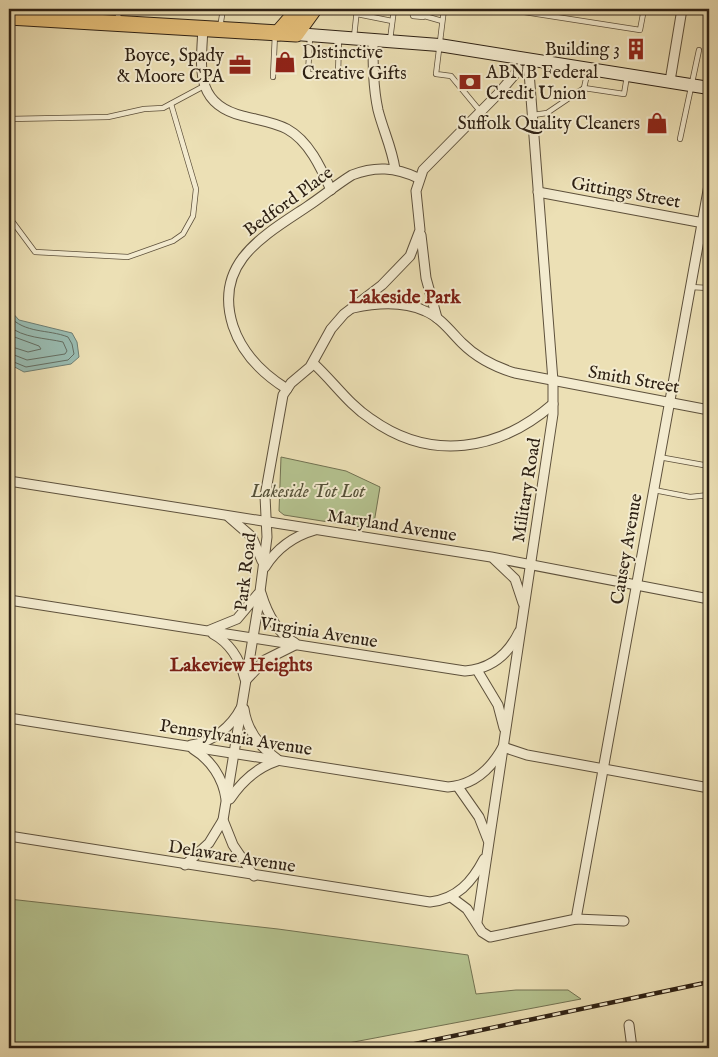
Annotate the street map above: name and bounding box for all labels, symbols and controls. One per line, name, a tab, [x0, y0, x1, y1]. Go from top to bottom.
building icon: Building 3	[623, 36, 649, 62]
place label: Building 3	[545, 39, 620, 62]
place label: Distinctive Creative Gifts	[302, 42, 407, 86]
place label: Boyce, Spady & Moore CPA	[117, 45, 225, 89]
shop icon: Distinctive Creative Gifts	[272, 49, 298, 75]
office icon: Boyce, Spady & Moore CPA	[227, 52, 253, 78]
place label: ABNB Federal Credit Union	[485, 62, 598, 106]
bank icon: ABNB Federal Credit Union	[457, 69, 483, 95]
shop icon: Suffolk Quality Cleaners	[644, 110, 670, 136]
place label: Suffolk Quality Cleaners	[458, 113, 640, 136]
street label: Bedford Place	[240, 162, 338, 242]
street label: Gittings Street	[569, 173, 682, 214]
district label: Lakeside Park	[349, 286, 461, 310]
street label: Smith Street	[586, 361, 681, 400]
street label: Military Road	[508, 436, 547, 544]
park label: Lakeside Tot Lot	[250, 481, 366, 504]
street label: Causey Avenue	[606, 492, 649, 607]
street label: Maryland Avenue	[325, 505, 458, 548]
street label: Park Road	[230, 531, 263, 613]
street label: Virginia Avenue	[257, 613, 379, 654]
district label: Lakeview Heights	[170, 654, 313, 678]
street label: Pennsylvania Avenue	[158, 715, 314, 762]
street label: Delaware Avenue	[166, 836, 297, 879]

